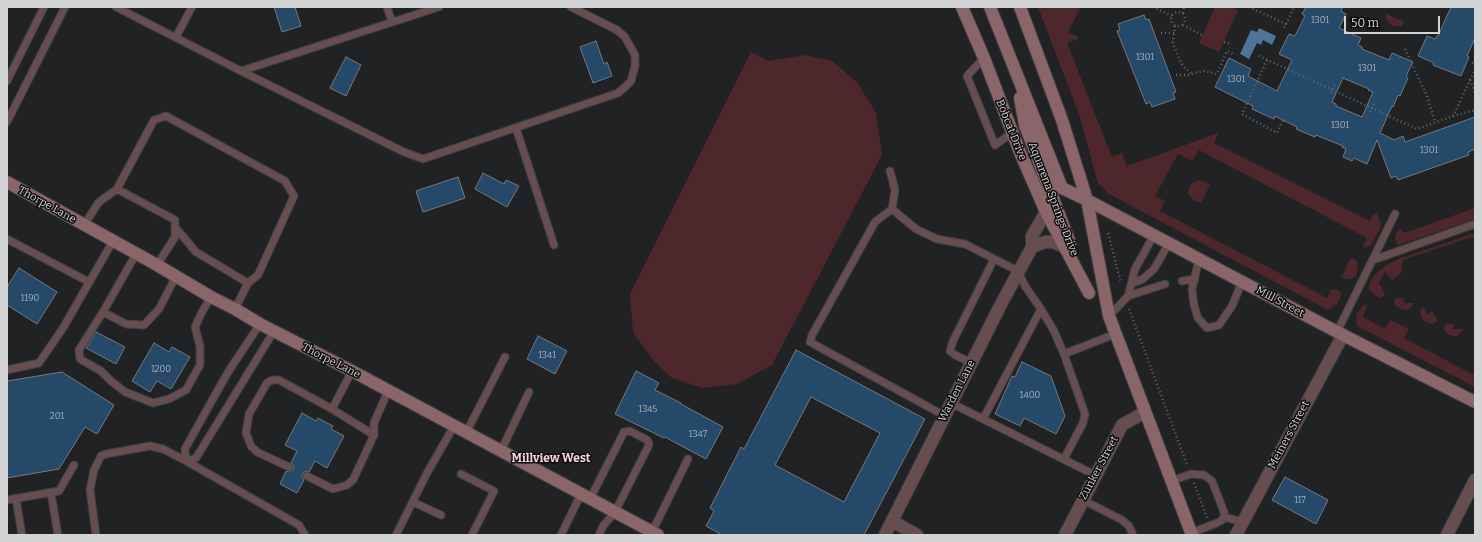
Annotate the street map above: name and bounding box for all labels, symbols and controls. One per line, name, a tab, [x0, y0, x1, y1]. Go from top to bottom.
scale bar	[1346, 8, 1442, 34]
house number: 1301	[1311, 15, 1329, 25]
text: 50 m	[1351, 16, 1379, 30]
house number: 1301	[1136, 52, 1154, 62]
house number: 1301	[1358, 63, 1376, 73]
house number: 1301	[1227, 74, 1245, 84]
street label: Bobcat Drive	[993, 98, 1029, 162]
house number: 1301	[1331, 120, 1349, 130]
street label: Aquarena Springs Drive	[1025, 140, 1081, 258]
house number: 1301	[1420, 145, 1438, 155]
street label: Thorpe Lane	[16, 184, 78, 226]
street label: Mill Street	[1254, 284, 1306, 320]
house number: 1190	[21, 293, 39, 303]
street label: Thorpe Lane	[300, 341, 362, 381]
house number: 1341	[538, 350, 556, 360]
street label: Warden Lane	[936, 358, 978, 424]
house number: 1200	[151, 364, 171, 374]
house number: 1400	[1020, 390, 1040, 400]
street label: Meiners Street	[1266, 399, 1312, 471]
house number: 1345	[639, 404, 657, 414]
house number: 201	[50, 411, 64, 421]
house number: 1347	[689, 429, 707, 439]
street label: Zunker Street	[1077, 434, 1121, 502]
district label: Millview West	[511, 452, 591, 466]
house number: 117	[1294, 495, 1306, 505]

